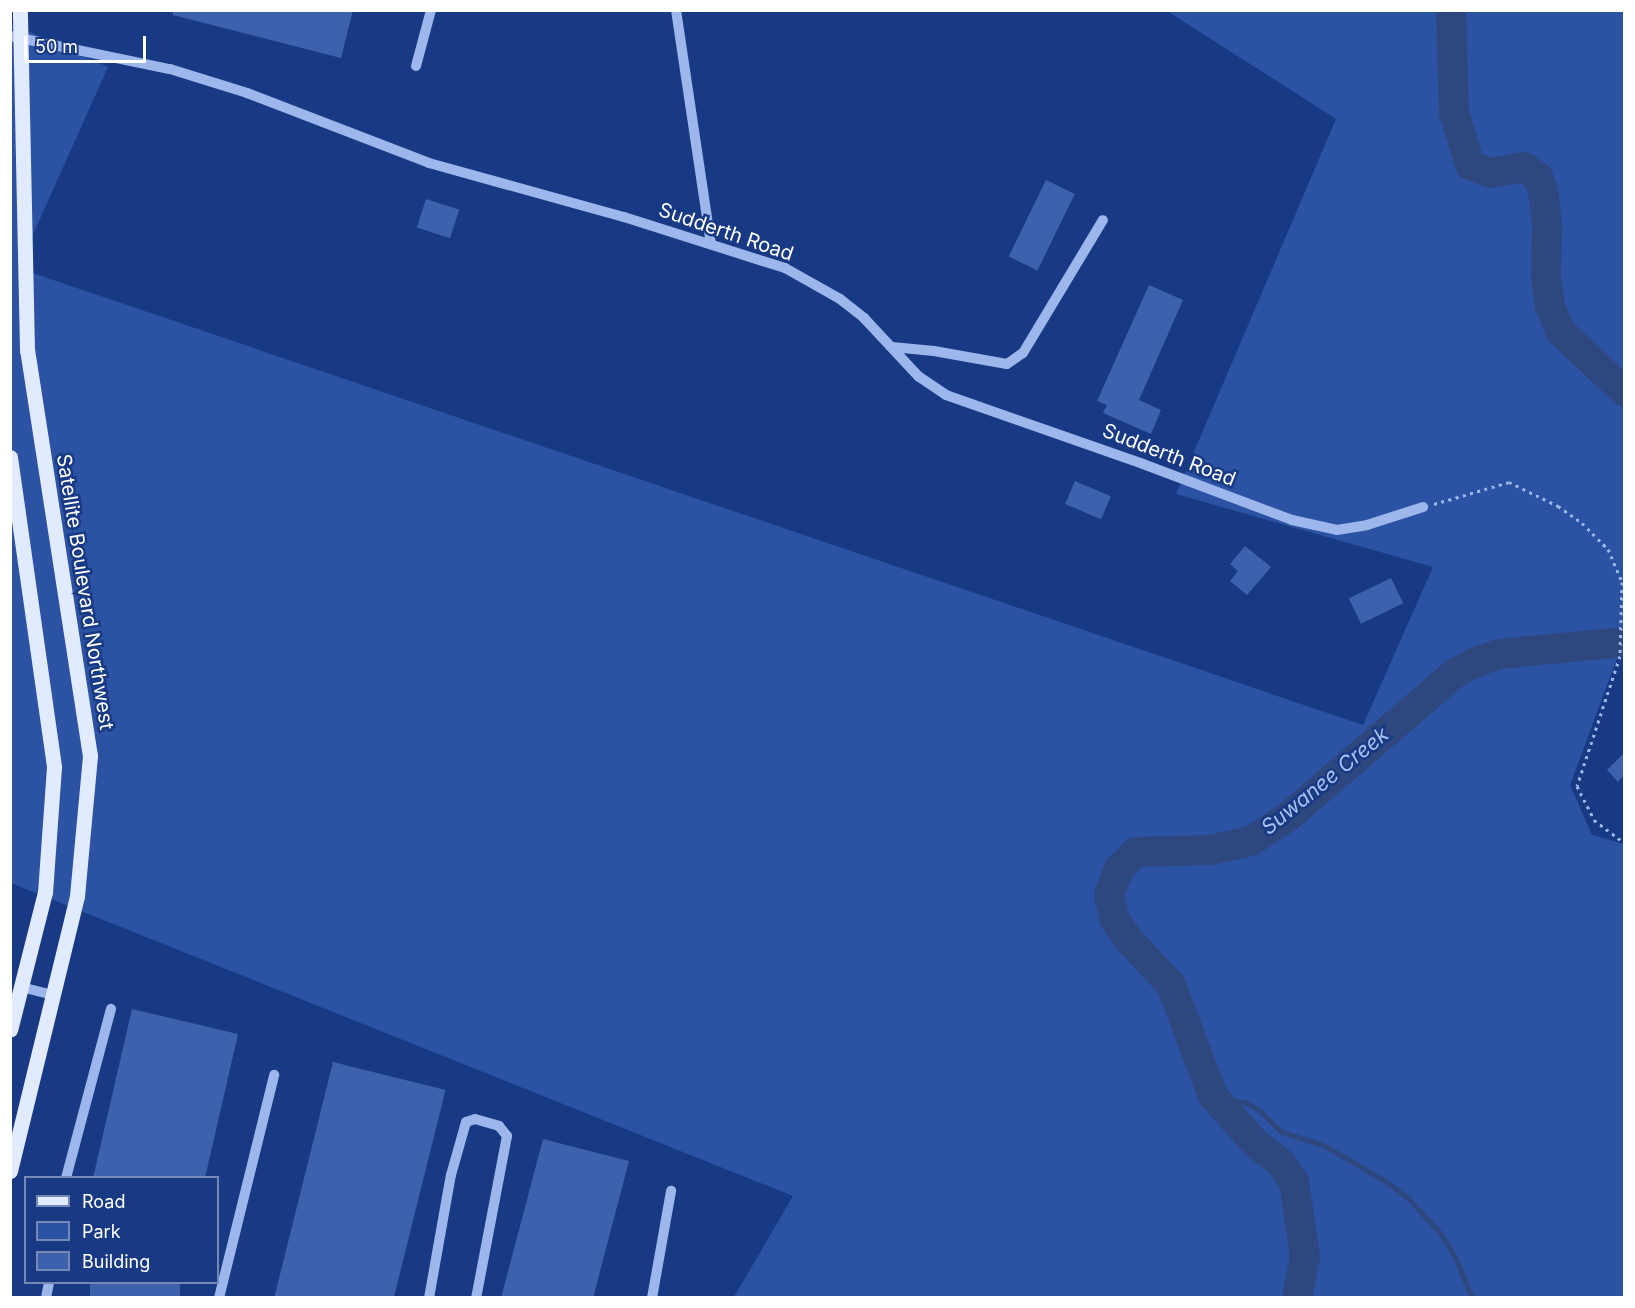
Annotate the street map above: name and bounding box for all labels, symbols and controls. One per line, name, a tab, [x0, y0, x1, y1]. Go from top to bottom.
scale bar	[27, 24, 148, 62]
text: 50 m	[35, 36, 78, 57]
street label: Sudderth Road	[655, 198, 797, 266]
street label: Sudderth Road	[1099, 419, 1239, 491]
street label: Satellite Boulevard Northwest	[51, 452, 119, 732]
water label: Suwanee Creek	[1256, 722, 1394, 840]
legend	[24, 1176, 219, 1284]
text: Road	[82, 1191, 125, 1212]
text: Park	[82, 1221, 121, 1242]
text: Building	[82, 1251, 150, 1272]

